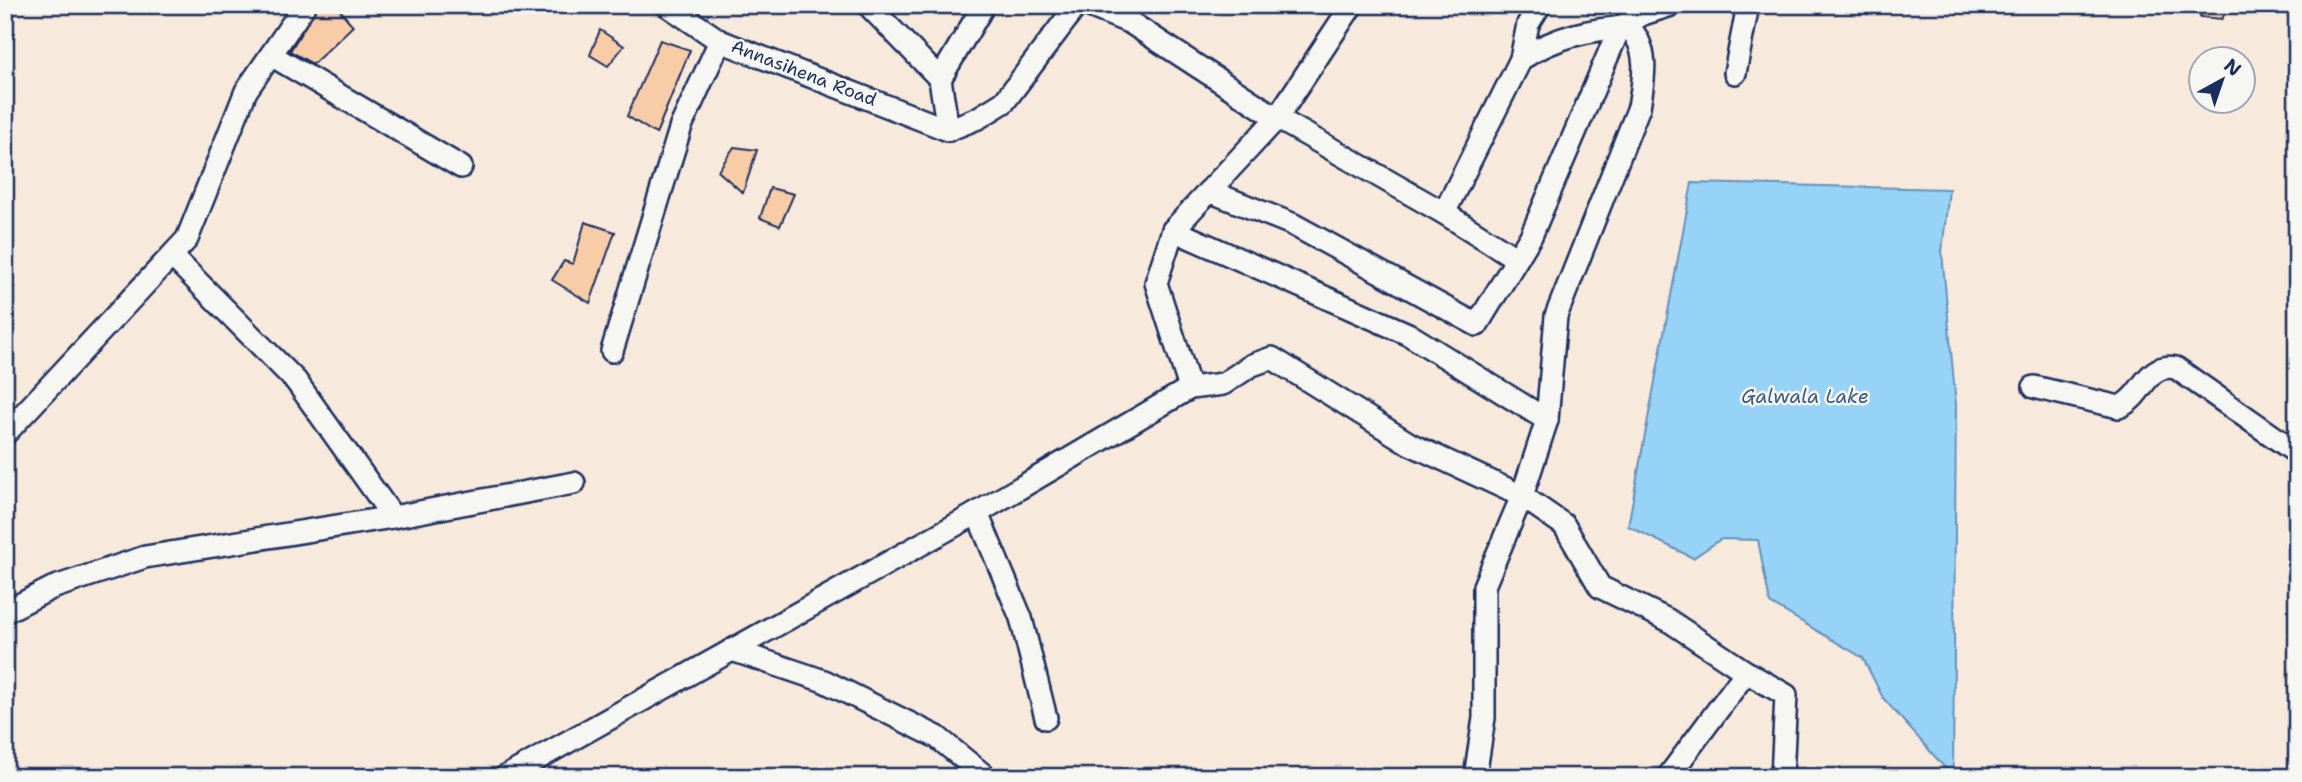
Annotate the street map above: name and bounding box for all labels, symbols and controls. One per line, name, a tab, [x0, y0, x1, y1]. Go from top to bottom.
street label: Annasihena Road	[728, 34, 880, 112]
north arrow	[2186, 46, 2256, 116]
text: N	[2219, 53, 2246, 82]
water label: Galwala Lake	[1741, 384, 1869, 409]

